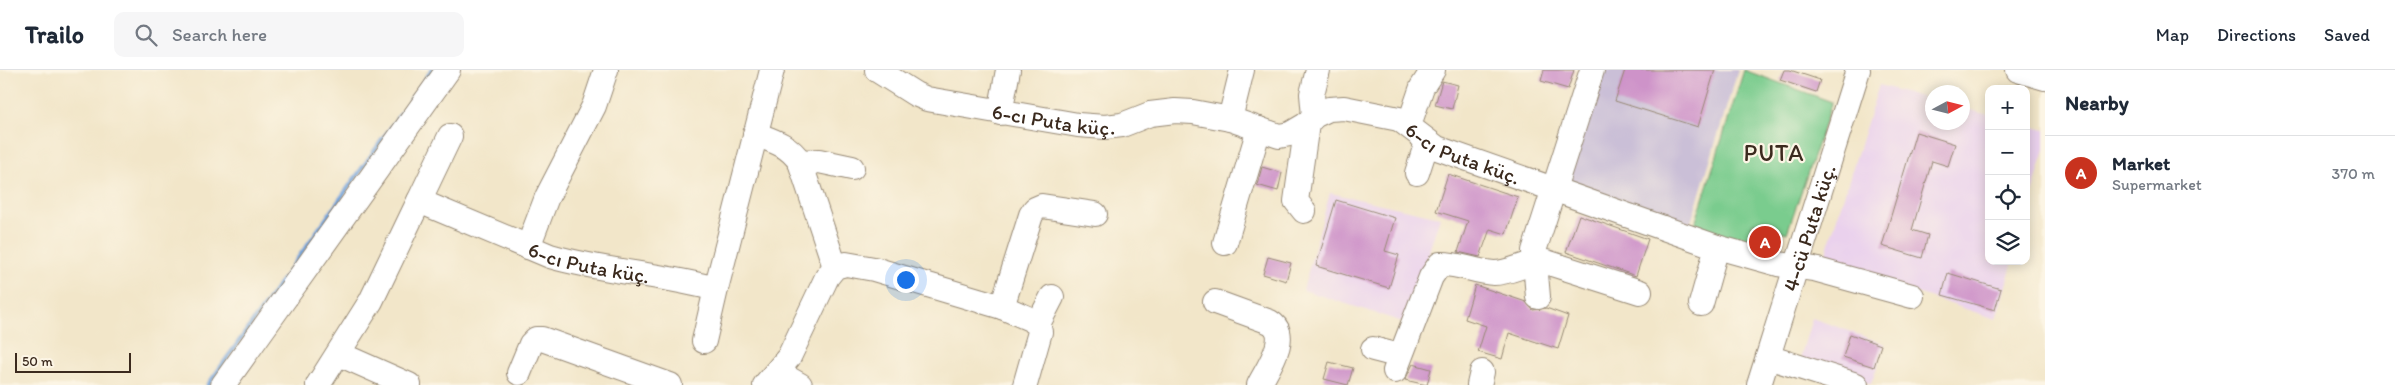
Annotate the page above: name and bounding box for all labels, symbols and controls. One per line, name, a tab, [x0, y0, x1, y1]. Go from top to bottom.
search box	[114, 12, 464, 57]
text: Trailo	[25, 20, 84, 49]
icon: search	[132, 21, 160, 49]
text: Search here	[172, 23, 267, 46]
text: Map	[2156, 24, 2189, 46]
text: Directions	[2217, 24, 2296, 46]
text: Saved	[2324, 24, 2370, 46]
north arrow	[1925, 85, 1970, 130]
map controls	[1985, 85, 2030, 265]
button: +	[1985, 85, 2030, 130]
text: Nearby	[2065, 90, 2129, 115]
street label: 6-cı Puta küç.	[990, 98, 1116, 140]
street label: 6-cı Puta küç.	[1401, 116, 1524, 189]
button: −	[1985, 130, 2030, 175]
district label: PUTA	[1743, 138, 1805, 167]
text: Market	[2112, 152, 2170, 175]
street label: 4-cü Puta küç.	[1777, 161, 1840, 294]
text: A	[2076, 164, 2086, 183]
text: 370 m	[2331, 164, 2375, 183]
button: locate	[1985, 175, 2030, 220]
text: Supermarket	[2112, 175, 2202, 194]
button: layers	[1985, 220, 2030, 265]
pin: A	[1749, 223, 1781, 261]
street label: 6-cı Puta küç.	[525, 236, 651, 288]
your location	[893, 267, 919, 293]
scale bar	[15, 350, 131, 373]
text: 50 m	[22, 353, 53, 370]

